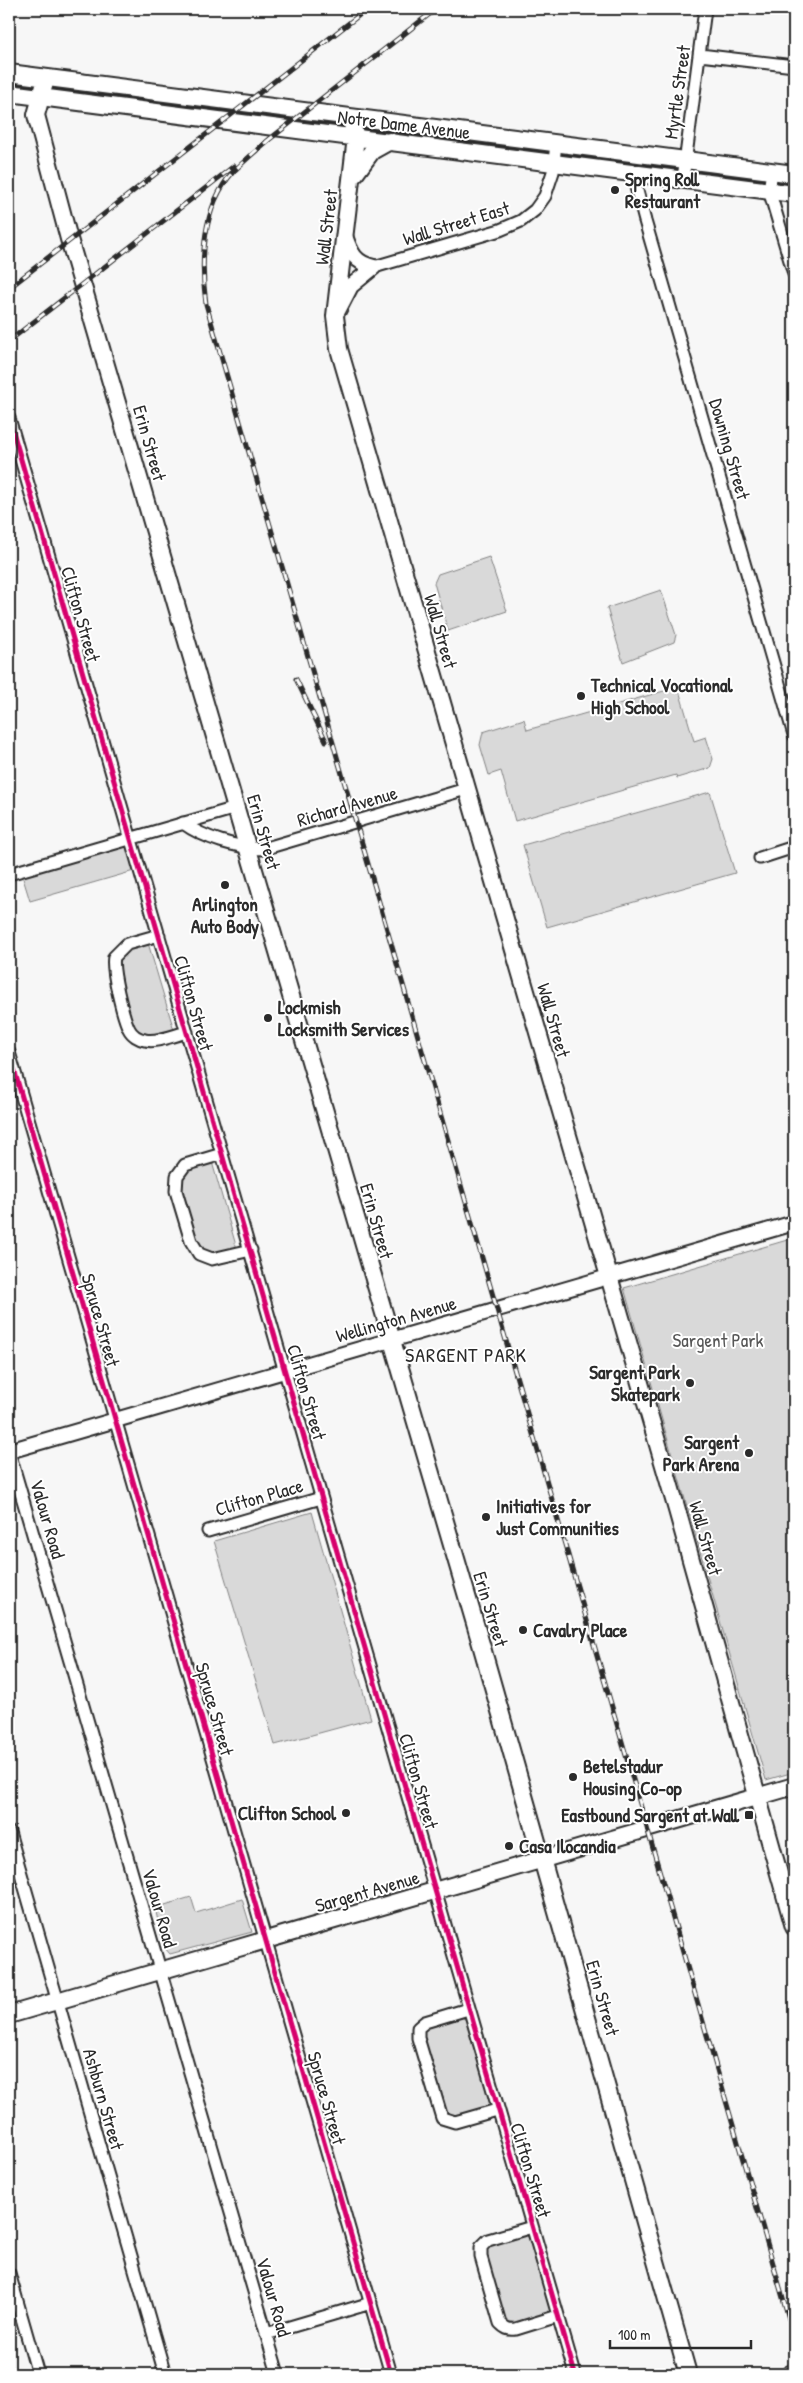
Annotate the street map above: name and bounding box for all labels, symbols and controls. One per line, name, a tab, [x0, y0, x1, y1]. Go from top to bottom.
street label: Myrtle Street	[658, 43, 697, 141]
street label: Notre Dame Avenue	[336, 103, 472, 145]
place label: Spring Roll Restaurant	[625, 166, 701, 214]
marker: Spring Roll Restaurant	[609, 184, 621, 196]
street label: Wall Street	[308, 187, 344, 266]
street label: Wall Street East	[400, 194, 513, 252]
street label: Downing Street	[703, 395, 757, 503]
street label: Erin Street	[127, 402, 173, 484]
street label: Clifton Street	[55, 563, 107, 665]
street label: Wall Street	[418, 591, 464, 672]
place label: Technical Vocational High School	[590, 672, 734, 721]
marker: Technical Vocational High School	[575, 690, 587, 702]
street label: Richard Avenue	[294, 779, 400, 833]
street label: Erin Street	[241, 791, 287, 873]
marker: Arlington Auto Body	[219, 879, 231, 891]
place label: Arlington Auto Body	[191, 891, 259, 940]
street label: Clifton Street	[168, 952, 220, 1054]
street label: Wall Street	[531, 980, 577, 1061]
place label: Lockmish Locksmith Services	[278, 994, 410, 1042]
marker: Lockmish Locksmith Services	[262, 1012, 274, 1024]
street label: Erin Street	[354, 1180, 400, 1262]
street label: Spruce Street	[75, 1271, 127, 1370]
street label: Wellington Avenue	[333, 1289, 460, 1349]
park label: Sargent Park	[673, 1327, 763, 1353]
street label: Clifton Street	[281, 1341, 333, 1443]
district label: SARGENT PARK	[405, 1341, 527, 1368]
place label: Sargent Park Skatepark	[589, 1359, 680, 1408]
marker: Sargent Park Skatepark	[684, 1377, 696, 1389]
place label: Sargent Park Arena	[663, 1429, 740, 1477]
marker: Sargent Park Arena	[743, 1447, 755, 1459]
street label: Clifton Place	[212, 1472, 306, 1522]
street label: Valour Road	[24, 1476, 72, 1562]
place label: Initiatives for Just Communities	[496, 1493, 620, 1541]
street label: Wall Street	[683, 1498, 729, 1579]
marker: Initiatives for Just Communities	[480, 1511, 492, 1523]
street label: Erin Street	[467, 1568, 515, 1650]
place label: Cavalry Place	[533, 1617, 628, 1644]
marker: Cavalry Place	[517, 1624, 529, 1636]
street label: Spruce Street	[189, 1660, 241, 1759]
street label: Clifton Street	[393, 1730, 445, 1832]
place label: Betelstadur Housing Co-op	[583, 1753, 683, 1802]
marker: Betelstadur Housing Co-op	[567, 1771, 579, 1783]
place label: Clifton School	[238, 1800, 337, 1826]
place label: Eastbound Sargent at Wall	[561, 1802, 740, 1829]
marker: Clifton School	[340, 1807, 352, 1819]
marker: Eastbound Sargent at Wall	[743, 1809, 755, 1821]
place label: Casa Ilocandia	[519, 1833, 616, 1859]
marker: Casa Ilocandia	[503, 1840, 515, 1852]
street label: Sargent Avenue	[312, 1864, 423, 1918]
street label: Valour Road	[136, 1865, 184, 1951]
street label: Erin Street	[580, 1957, 626, 2039]
street label: Ashburn Street	[77, 2045, 131, 2153]
street label: Spruce Street	[301, 2049, 353, 2148]
street label: Clifton Street	[504, 2119, 558, 2221]
street label: Valour Road	[250, 2254, 298, 2340]
scale bar	[610, 2318, 752, 2350]
text: 100 m	[618, 2324, 651, 2345]

